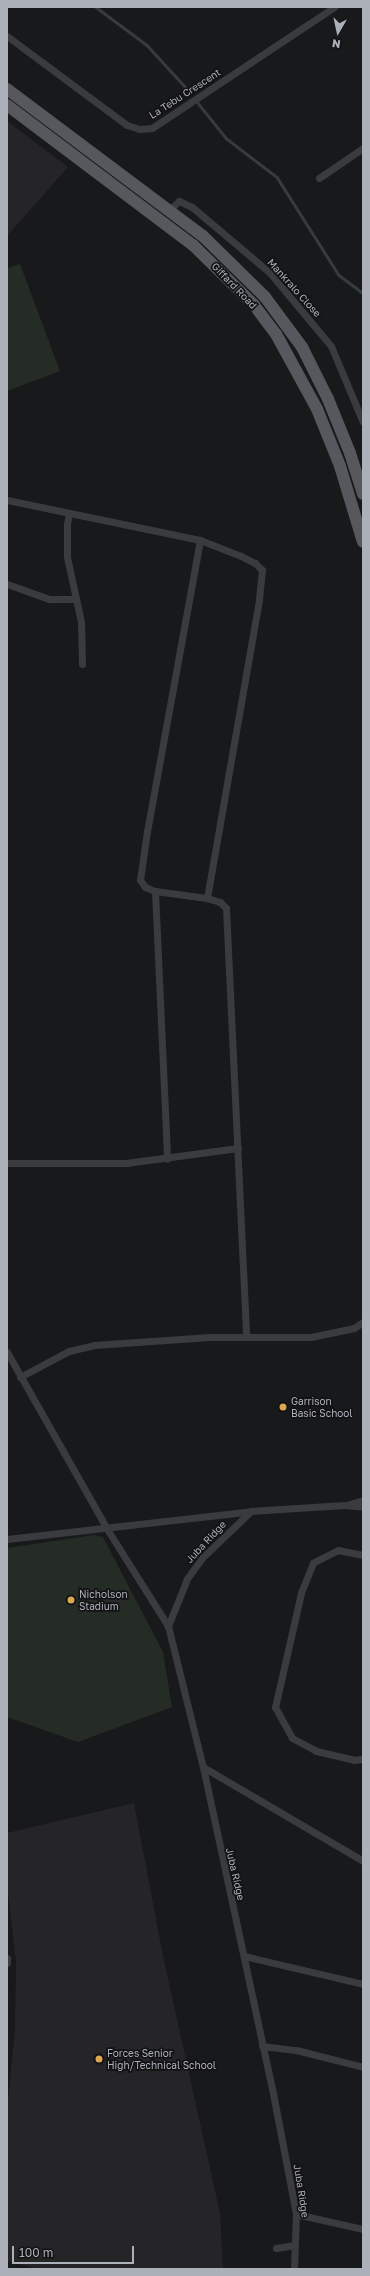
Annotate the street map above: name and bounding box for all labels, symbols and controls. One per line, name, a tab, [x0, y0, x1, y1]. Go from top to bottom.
north arrow	[318, 12, 358, 52]
text: N	[331, 37, 341, 51]
street label: La Tebu Crescent	[147, 66, 223, 122]
street label: Mankralo Close	[265, 256, 323, 320]
street label: Giffard Road	[209, 260, 259, 312]
place label: Garrison Basic School	[291, 1395, 352, 1418]
marker: Garrison Basic School	[278, 1402, 288, 1412]
street label: Juba Ridge	[183, 1518, 229, 1566]
place label: Nicholson Stadium	[79, 1588, 128, 1612]
marker: Nicholson Stadium	[66, 1595, 76, 1605]
street label: Juba Ridge	[223, 1847, 247, 1901]
place label: Forces Senior High/Technical School	[107, 2047, 216, 2070]
marker: Forces Senior High/Technical School	[94, 2054, 104, 2064]
street label: Juba Ridge	[291, 2164, 311, 2218]
scale bar	[14, 2238, 136, 2264]
text: 100 m	[19, 2245, 53, 2260]

